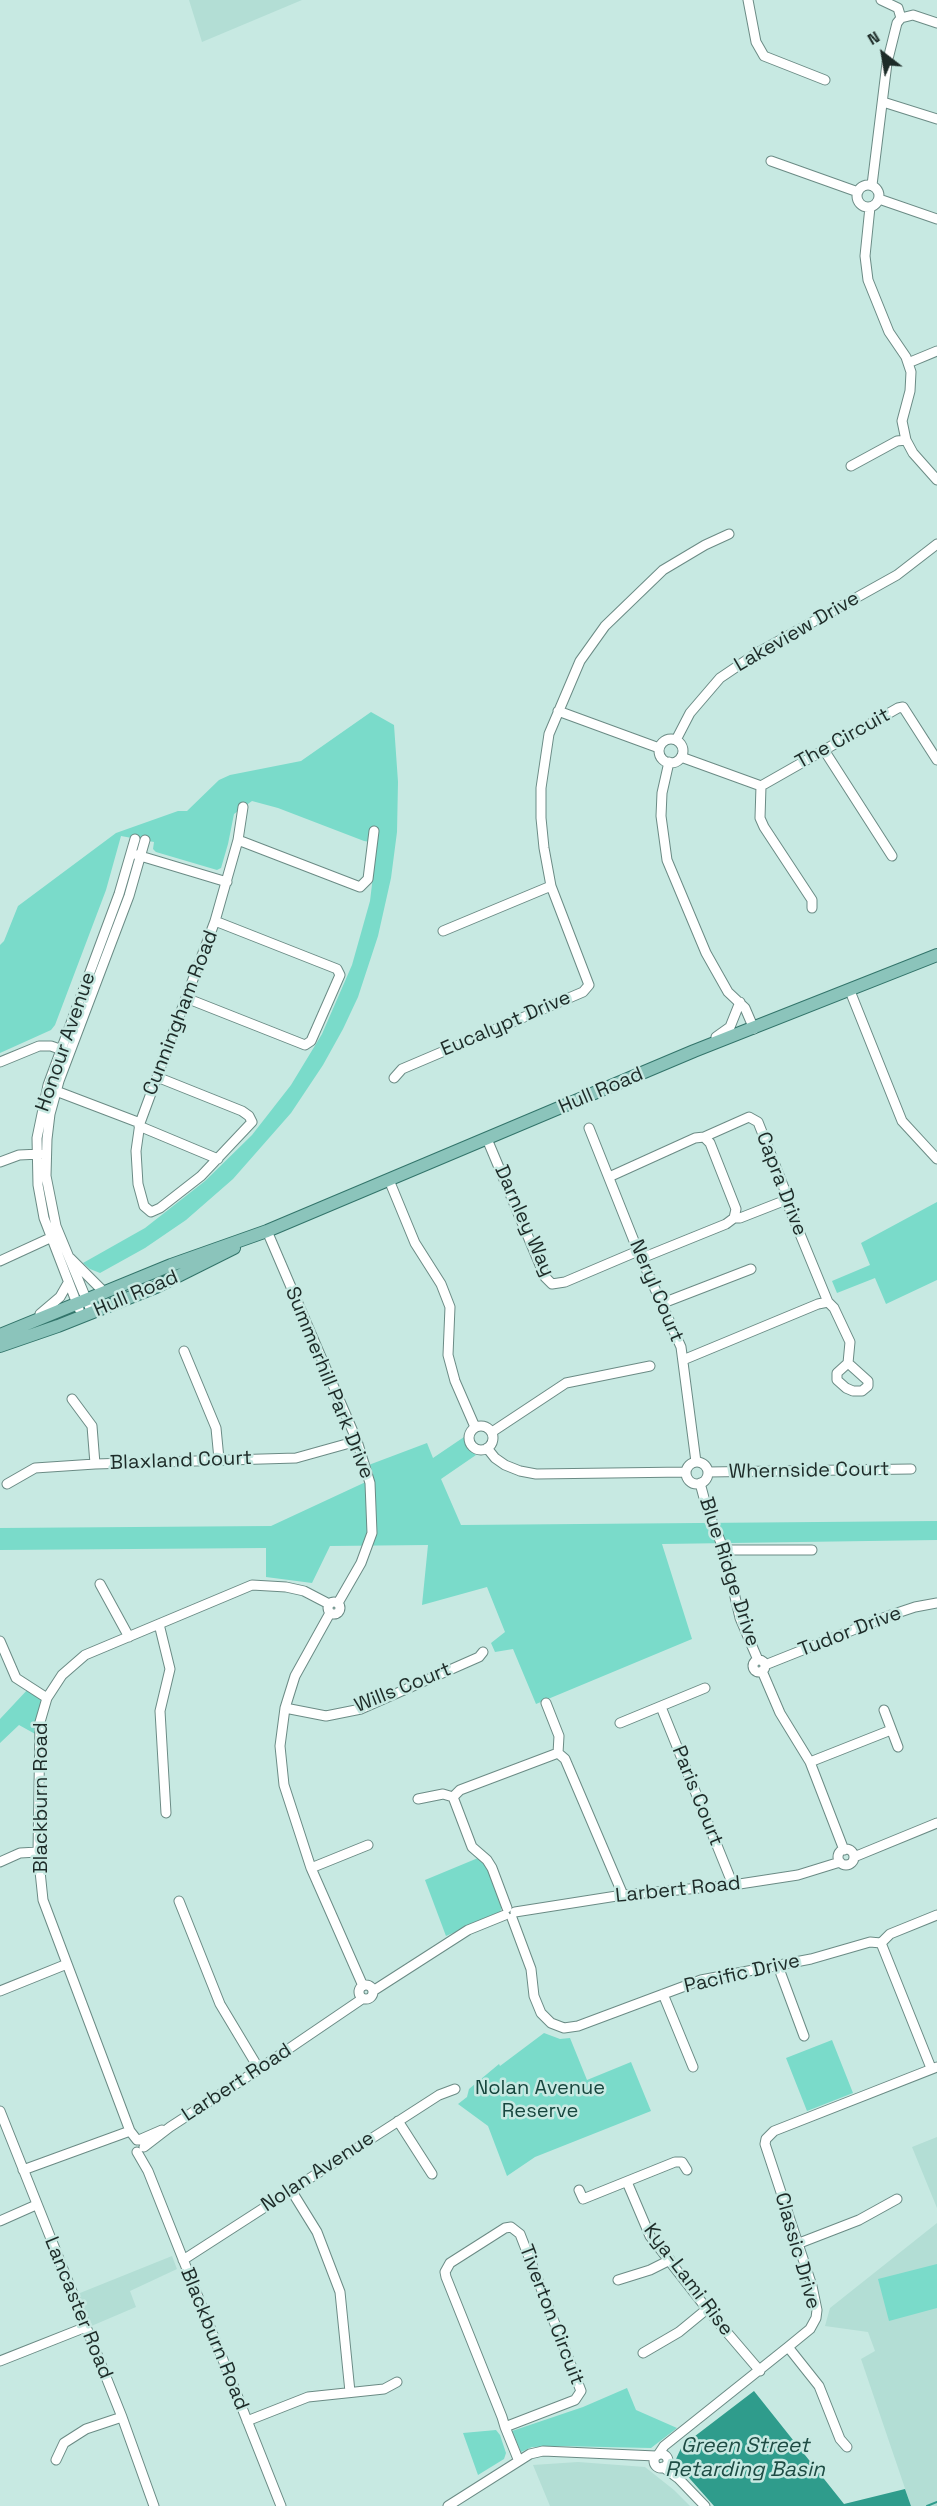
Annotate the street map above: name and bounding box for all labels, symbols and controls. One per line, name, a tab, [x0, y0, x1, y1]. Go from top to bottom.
north arrow	[853, 24, 913, 84]
text: N	[863, 26, 883, 50]
street label: Lakeview Drive	[730, 586, 864, 678]
street label: The Circuit	[792, 703, 894, 775]
street label: Cunningham Road	[138, 927, 224, 1099]
street label: Honour Avenue	[31, 969, 101, 1115]
street label: Eucalypt Drive	[437, 986, 575, 1062]
street label: Hull Road	[555, 1062, 647, 1120]
street label: Capra Drive	[750, 1129, 812, 1239]
street label: Darnley Way	[489, 1162, 559, 1280]
street label: Neryl Court	[624, 1236, 688, 1346]
street label: Hull Road	[90, 1265, 182, 1323]
street label: Summerhill Park Drive	[279, 1283, 379, 1483]
street label: Blaxland Court	[109, 1447, 253, 1475]
street label: Whernside Court	[728, 1458, 890, 1484]
street label: Blue Ridge Drive	[694, 1494, 764, 1650]
street label: Tudor Drive	[795, 1601, 905, 1663]
street label: Wills Court	[351, 1658, 455, 1718]
street label: Blackburn Road	[30, 1722, 54, 1874]
street label: Paris Court	[666, 1743, 728, 1849]
street label: Larbert Road	[614, 1871, 742, 1909]
street label: Pacific Drive	[682, 1949, 802, 1999]
street label: Larbert Road	[178, 2039, 296, 2127]
park label: Nolan Avenue Reserve	[475, 2077, 605, 2124]
street label: Nolan Avenue	[257, 2127, 379, 2217]
street label: Classic Drive	[769, 2190, 825, 2312]
street label: Kya-Lami Rise	[638, 2219, 738, 2341]
street label: Lancaster Road	[39, 2234, 117, 2382]
street label: Tiverton Circuit	[513, 2242, 589, 2388]
street label: Blackburn Road	[175, 2264, 253, 2414]
water label: Green Street Retarding Basin	[665, 2433, 825, 2483]

